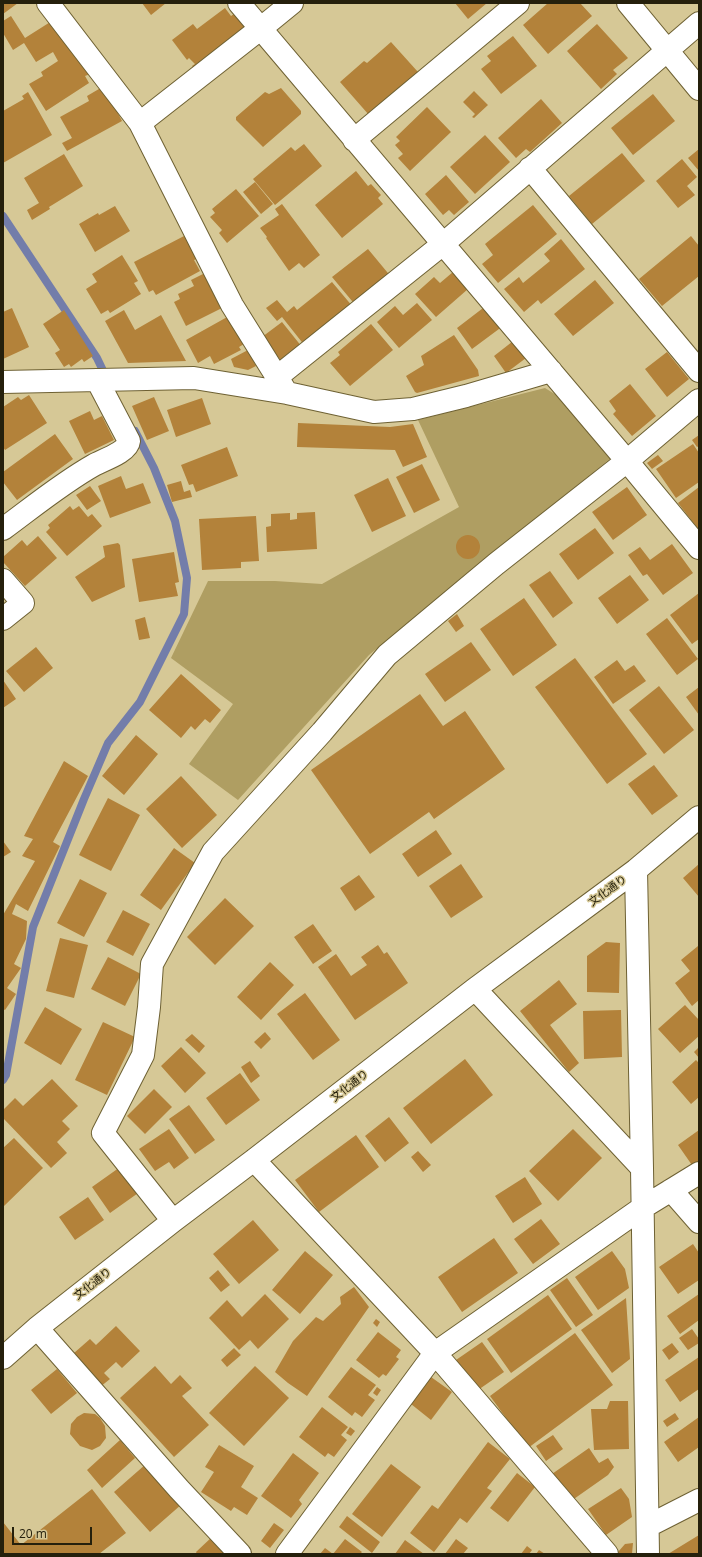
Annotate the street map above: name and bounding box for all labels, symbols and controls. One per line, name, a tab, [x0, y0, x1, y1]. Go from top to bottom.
street label: 文化通り	[586, 873, 630, 909]
street label: 文化通り	[329, 1067, 371, 1105]
street label: 文化通り	[72, 1265, 114, 1303]
scale bar	[14, 1519, 94, 1545]
text: 20 m	[19, 1525, 47, 1542]

